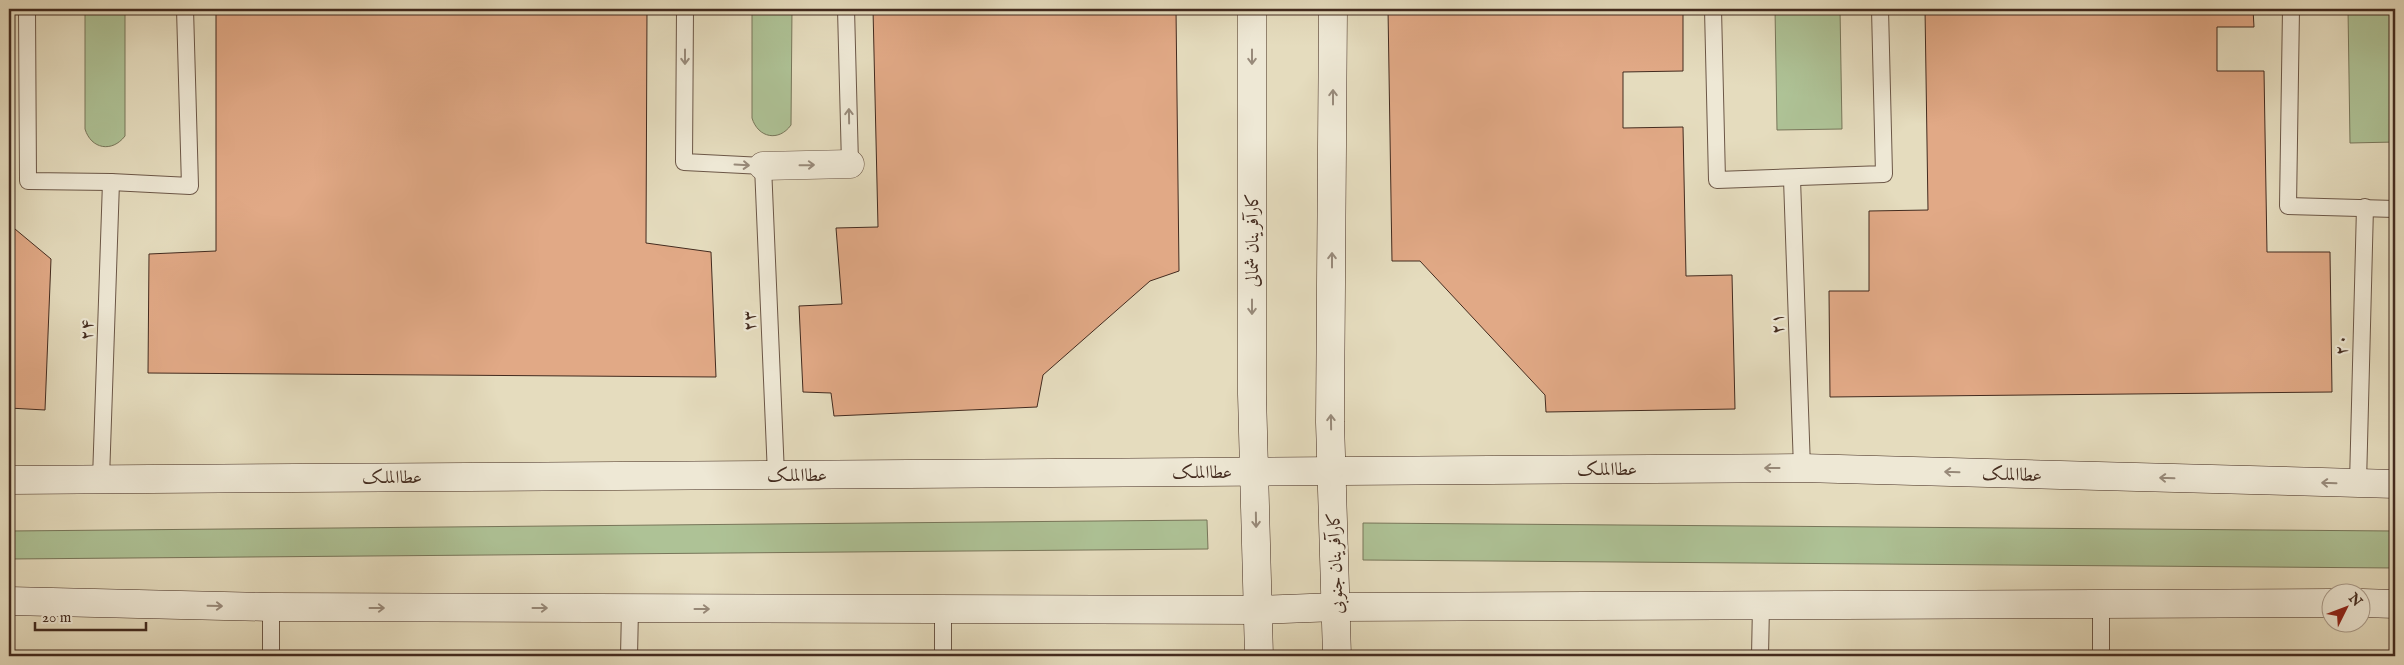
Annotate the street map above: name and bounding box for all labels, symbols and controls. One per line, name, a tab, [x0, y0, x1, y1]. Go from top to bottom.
one-way arrow	[680, 49, 689, 65]
one-way arrow	[1247, 49, 1257, 65]
one-way arrow	[1328, 89, 1338, 106]
one-way arrow	[844, 108, 854, 124]
one-way arrow	[734, 160, 750, 169]
one-way arrow	[798, 160, 814, 170]
street label: کارآفرینان شمالی	[1242, 193, 1265, 287]
one-way arrow	[1327, 252, 1337, 268]
one-way arrow	[1247, 299, 1257, 315]
street label: ۲۳	[739, 310, 762, 332]
street label: ۲۱	[1767, 313, 1790, 335]
street label: ۲۴	[76, 319, 99, 341]
street label: ۲۰	[2331, 334, 2354, 356]
one-way arrow	[1326, 414, 1336, 430]
street label: عطاالملک	[1577, 459, 1637, 482]
street label: عطاالملک	[1172, 462, 1232, 485]
street label: عطاالملک	[1981, 463, 2042, 488]
one-way arrow	[1764, 464, 1780, 473]
street label: عطاالملک	[767, 465, 827, 488]
street label: عطاالملک	[362, 467, 422, 490]
one-way arrow	[1944, 468, 1960, 477]
one-way arrow	[2159, 473, 2175, 483]
one-way arrow	[2321, 478, 2337, 487]
one-way arrow	[1252, 512, 1261, 528]
street label: کارآفرینان جنوبی	[1323, 512, 1350, 614]
north arrow	[2322, 582, 2372, 632]
text: N	[2344, 589, 2366, 610]
scale bar	[35, 600, 146, 632]
one-way arrow	[207, 601, 223, 610]
one-way arrow	[369, 603, 385, 612]
one-way arrow	[532, 603, 548, 613]
one-way arrow	[694, 604, 710, 614]
text: 20 m	[42, 608, 72, 627]

